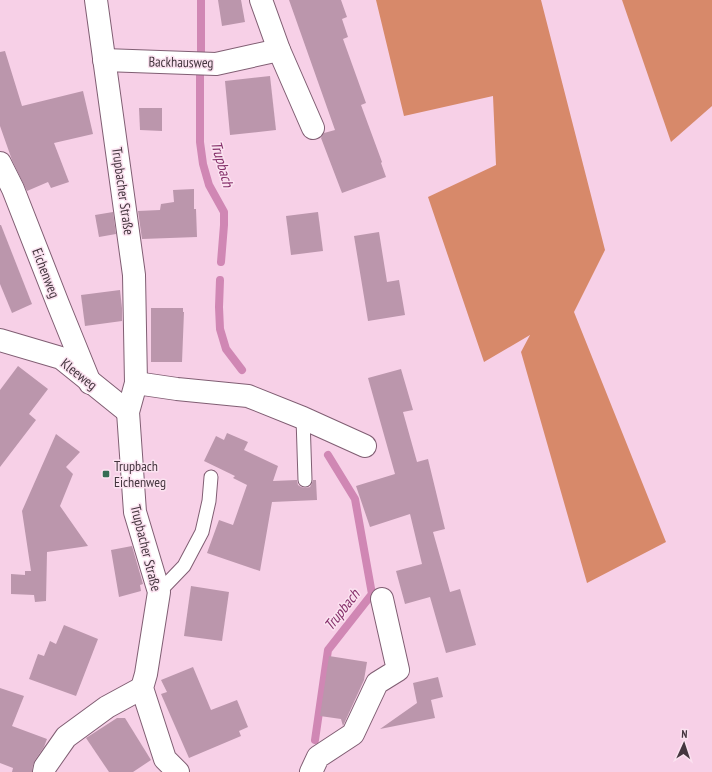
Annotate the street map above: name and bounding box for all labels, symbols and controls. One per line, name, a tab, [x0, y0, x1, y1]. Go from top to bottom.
street label: Backhausweg	[148, 52, 214, 72]
water label: Trupbach	[207, 139, 238, 190]
street label: Trupbacher Straße	[108, 146, 138, 236]
street label: Eichenweg	[28, 246, 64, 300]
street label: Kleeweg	[57, 354, 101, 394]
place label: Trupbach Eichenweg	[114, 457, 166, 491]
marker: Trupbach Eichenweg	[101, 469, 111, 479]
street label: Trupbacher Straße	[127, 503, 165, 593]
water label: Trupbach	[320, 584, 364, 634]
north arrow	[664, 724, 704, 764]
text: N	[681, 727, 688, 741]

